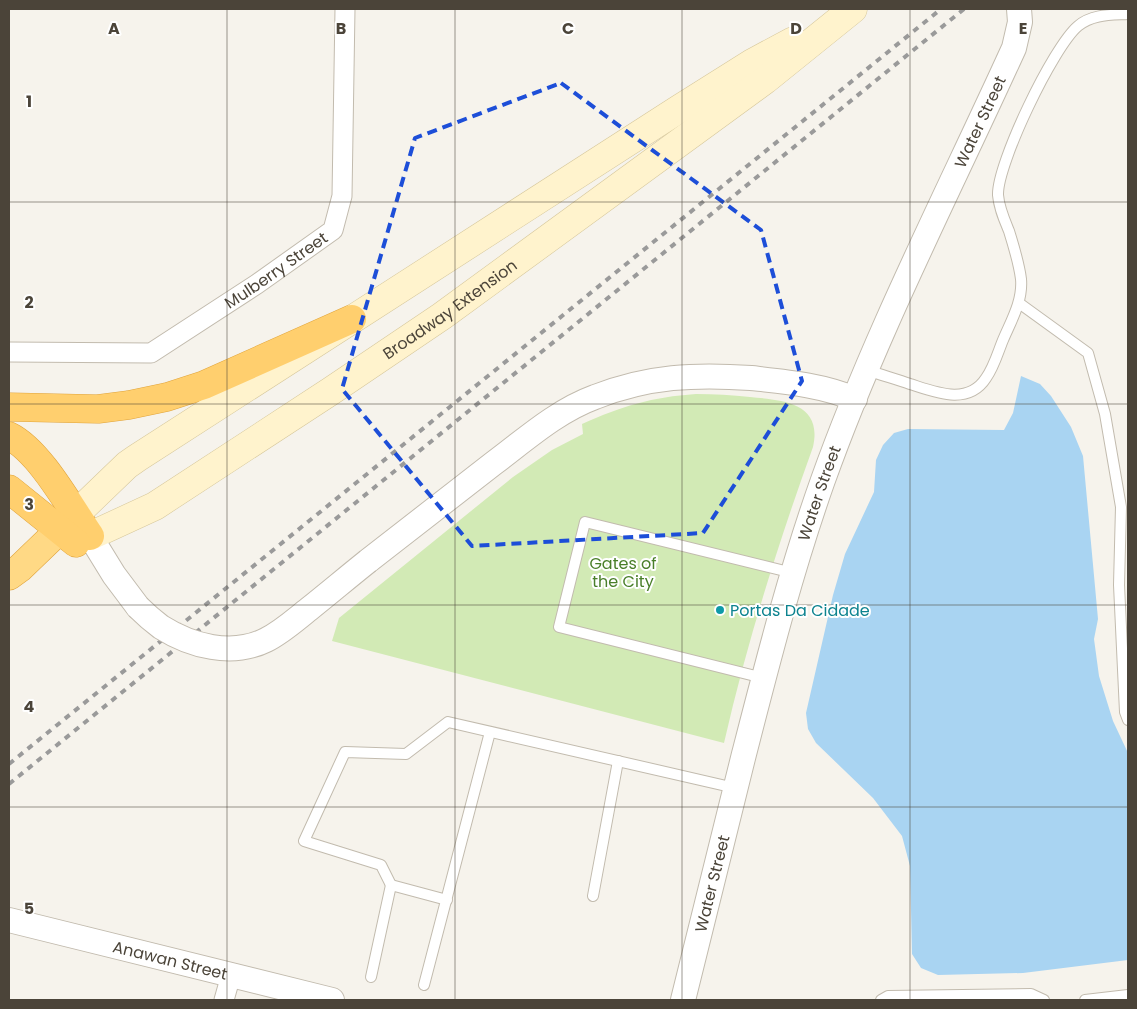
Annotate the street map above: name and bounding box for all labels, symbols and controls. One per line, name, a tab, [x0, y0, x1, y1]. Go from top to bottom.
text: A	[108, 17, 120, 40]
text: B	[336, 17, 346, 40]
text: C	[562, 17, 574, 40]
text: D	[790, 17, 802, 40]
text: E	[1019, 17, 1027, 40]
street label: Water Street	[949, 72, 1012, 172]
text: 1	[26, 90, 32, 113]
street label: Mulberry Street	[220, 226, 333, 314]
street label: Broadway Extension	[378, 254, 522, 365]
text: 2	[24, 291, 34, 314]
street label: Water Street	[792, 442, 847, 544]
text: 3	[24, 493, 34, 516]
park label: Gates of the City	[589, 552, 657, 593]
place label: Portas Da Cidade	[730, 599, 870, 622]
marker: Portas Da Cidade	[714, 604, 726, 616]
text: 4	[24, 695, 35, 718]
street label: Water Street	[689, 832, 736, 935]
text: 5	[24, 897, 34, 920]
street label: Anawan Street	[110, 935, 230, 986]

